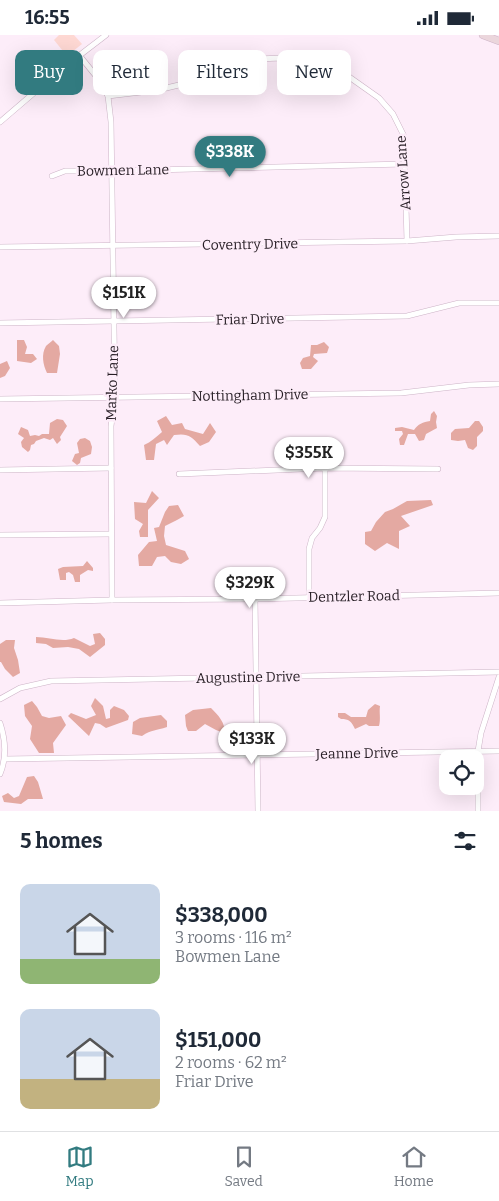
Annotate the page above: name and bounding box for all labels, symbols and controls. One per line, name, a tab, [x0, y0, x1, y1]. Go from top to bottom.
text: 16:55	[25, 6, 70, 29]
chip: Buy	[15, 50, 83, 95]
chip: Rent	[93, 50, 168, 95]
chip: Filters	[178, 50, 267, 95]
chip: New	[277, 50, 351, 95]
pin: $338K	[195, 135, 265, 178]
street label: Arrow Lane	[392, 135, 415, 211]
text: $338K	[206, 142, 254, 161]
street label: Bowmen Lane	[77, 161, 169, 180]
street label: Coventry Drive	[202, 235, 298, 254]
pin: $151K	[89, 277, 159, 319]
text: $151K	[102, 283, 146, 302]
street label: Friar Drive	[215, 310, 285, 329]
street label: Marko Lane	[103, 345, 122, 421]
street label: Nottingham Drive	[191, 386, 309, 405]
pin: $355K	[274, 437, 344, 479]
text: $355K	[285, 443, 333, 462]
pin: $329K	[215, 567, 285, 609]
text: $329K	[226, 573, 274, 592]
street label: Dentzler Road	[308, 587, 400, 606]
street label: Augustine Drive	[196, 668, 300, 687]
pin: $133K	[217, 723, 287, 765]
text: $133K	[229, 729, 275, 748]
street label: Jeanne Drive	[315, 744, 398, 763]
map controls	[439, 750, 484, 795]
button: locate	[439, 750, 484, 795]
icon: filters	[451, 827, 479, 855]
text: 5 homes	[20, 828, 103, 854]
text: $338,000	[175, 902, 268, 928]
icon: home	[60, 904, 120, 964]
text: 3 rooms · 116 m²	[175, 928, 292, 947]
text: Bowmen Lane	[175, 947, 280, 966]
text: $151,000	[175, 1027, 261, 1053]
icon: home	[60, 1029, 120, 1089]
text: 2 rooms · 62 m²	[175, 1053, 287, 1072]
text: Friar Drive	[175, 1072, 254, 1091]
tab: Map	[65, 1143, 94, 1190]
tab: Saved	[224, 1143, 263, 1190]
tab: Home	[394, 1143, 434, 1190]

